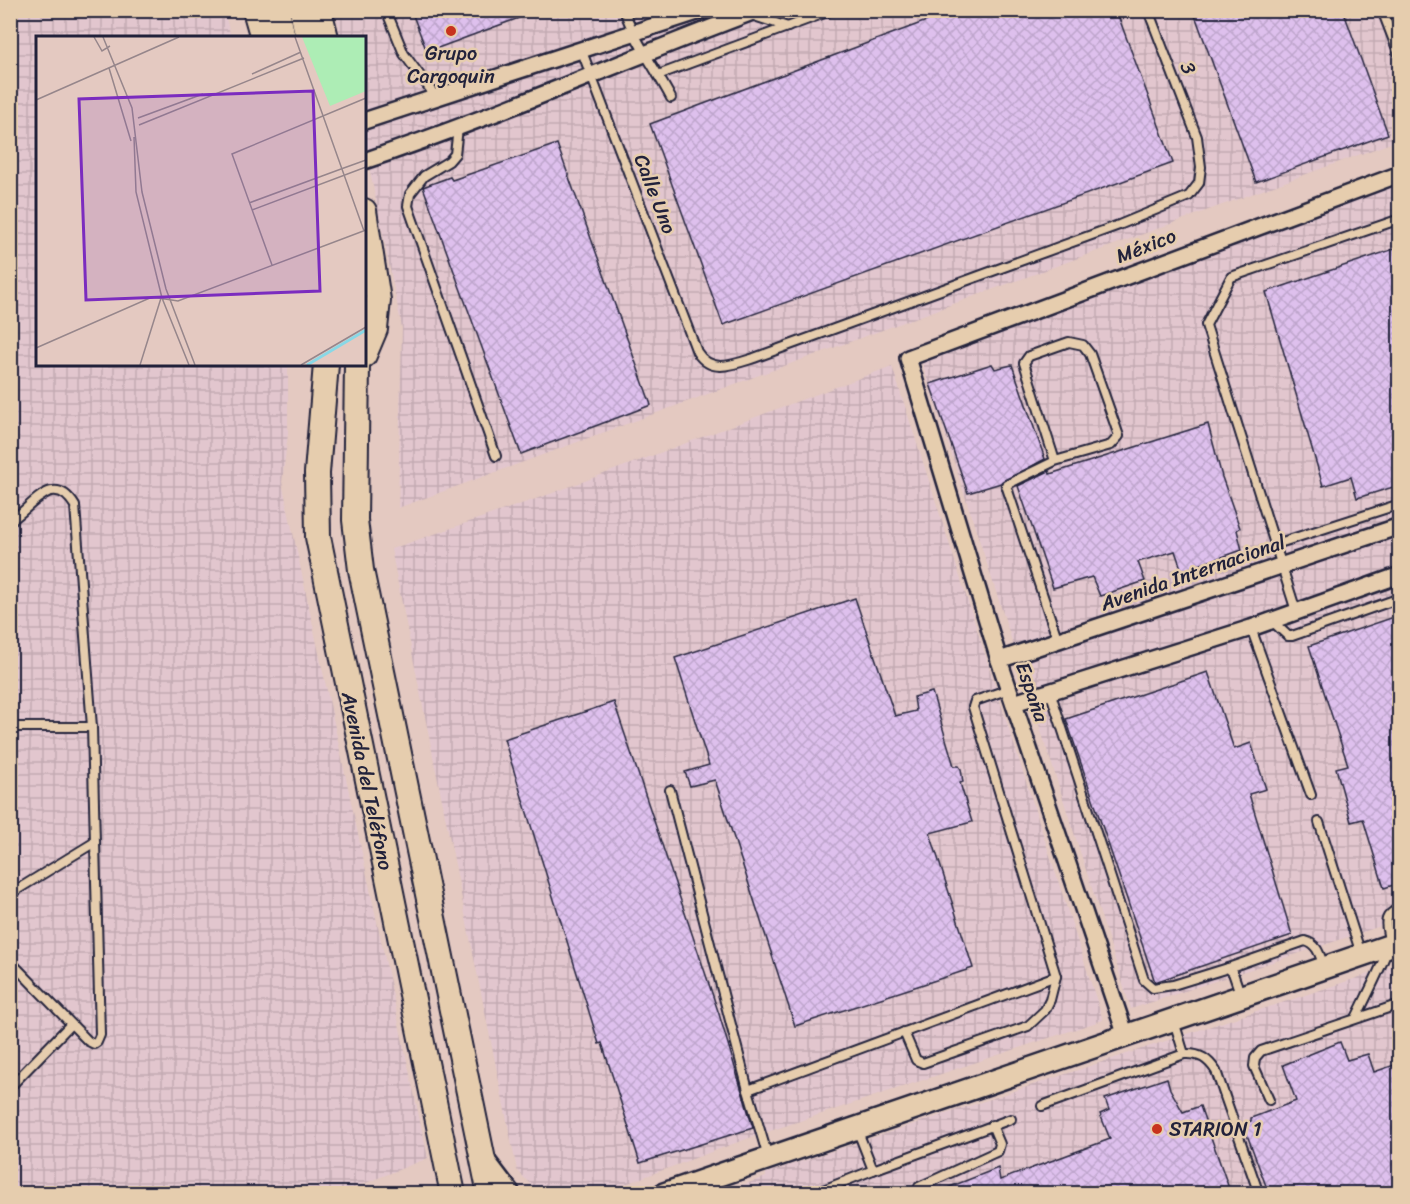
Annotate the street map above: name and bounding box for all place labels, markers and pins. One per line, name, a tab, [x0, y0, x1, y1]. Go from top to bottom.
marker: Grupo Cargoquin	[444, 24, 458, 38]
place label: Grupo Cargoquin	[407, 36, 495, 94]
place label: STARION 1	[1169, 1112, 1262, 1147]
marker: STARION 1	[1150, 1122, 1164, 1136]

